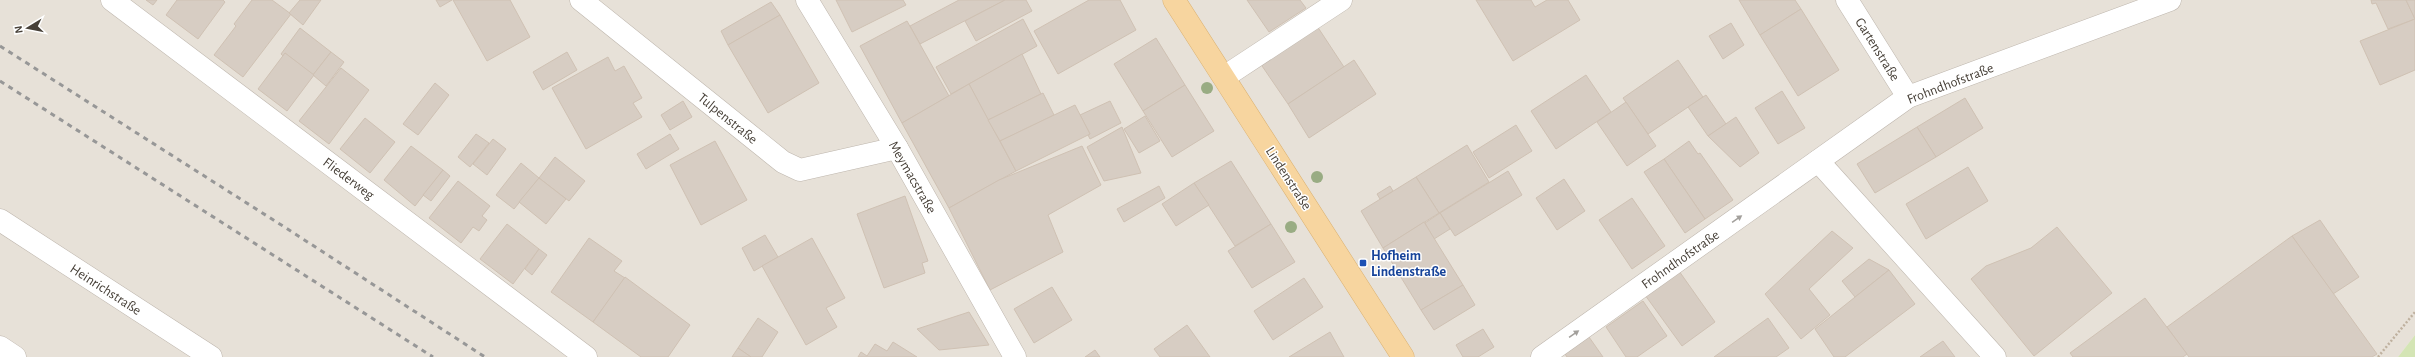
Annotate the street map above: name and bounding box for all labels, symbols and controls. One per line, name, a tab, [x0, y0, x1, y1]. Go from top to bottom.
north arrow	[8, 8, 48, 48]
street label: Gartenstraße	[1852, 15, 1902, 84]
text: N	[13, 25, 25, 34]
street label: Frohndhofstraße	[1905, 61, 1996, 107]
street label: Tulpenstraße	[695, 91, 760, 147]
street label: Meymacstraße	[886, 139, 938, 216]
street label: Lindenstraße	[1263, 145, 1314, 213]
street label: Fliederweg	[320, 155, 377, 203]
one-way arrow	[1732, 215, 1742, 223]
street label: Frohndhofstraße	[1639, 228, 1722, 292]
place label: Hofheim Lindenstraße	[1371, 249, 1446, 279]
marker: Hofheim Lindenstraße	[1358, 258, 1368, 268]
street label: Heinrichstraße	[67, 262, 143, 318]
one-way arrow	[1569, 330, 1579, 338]

